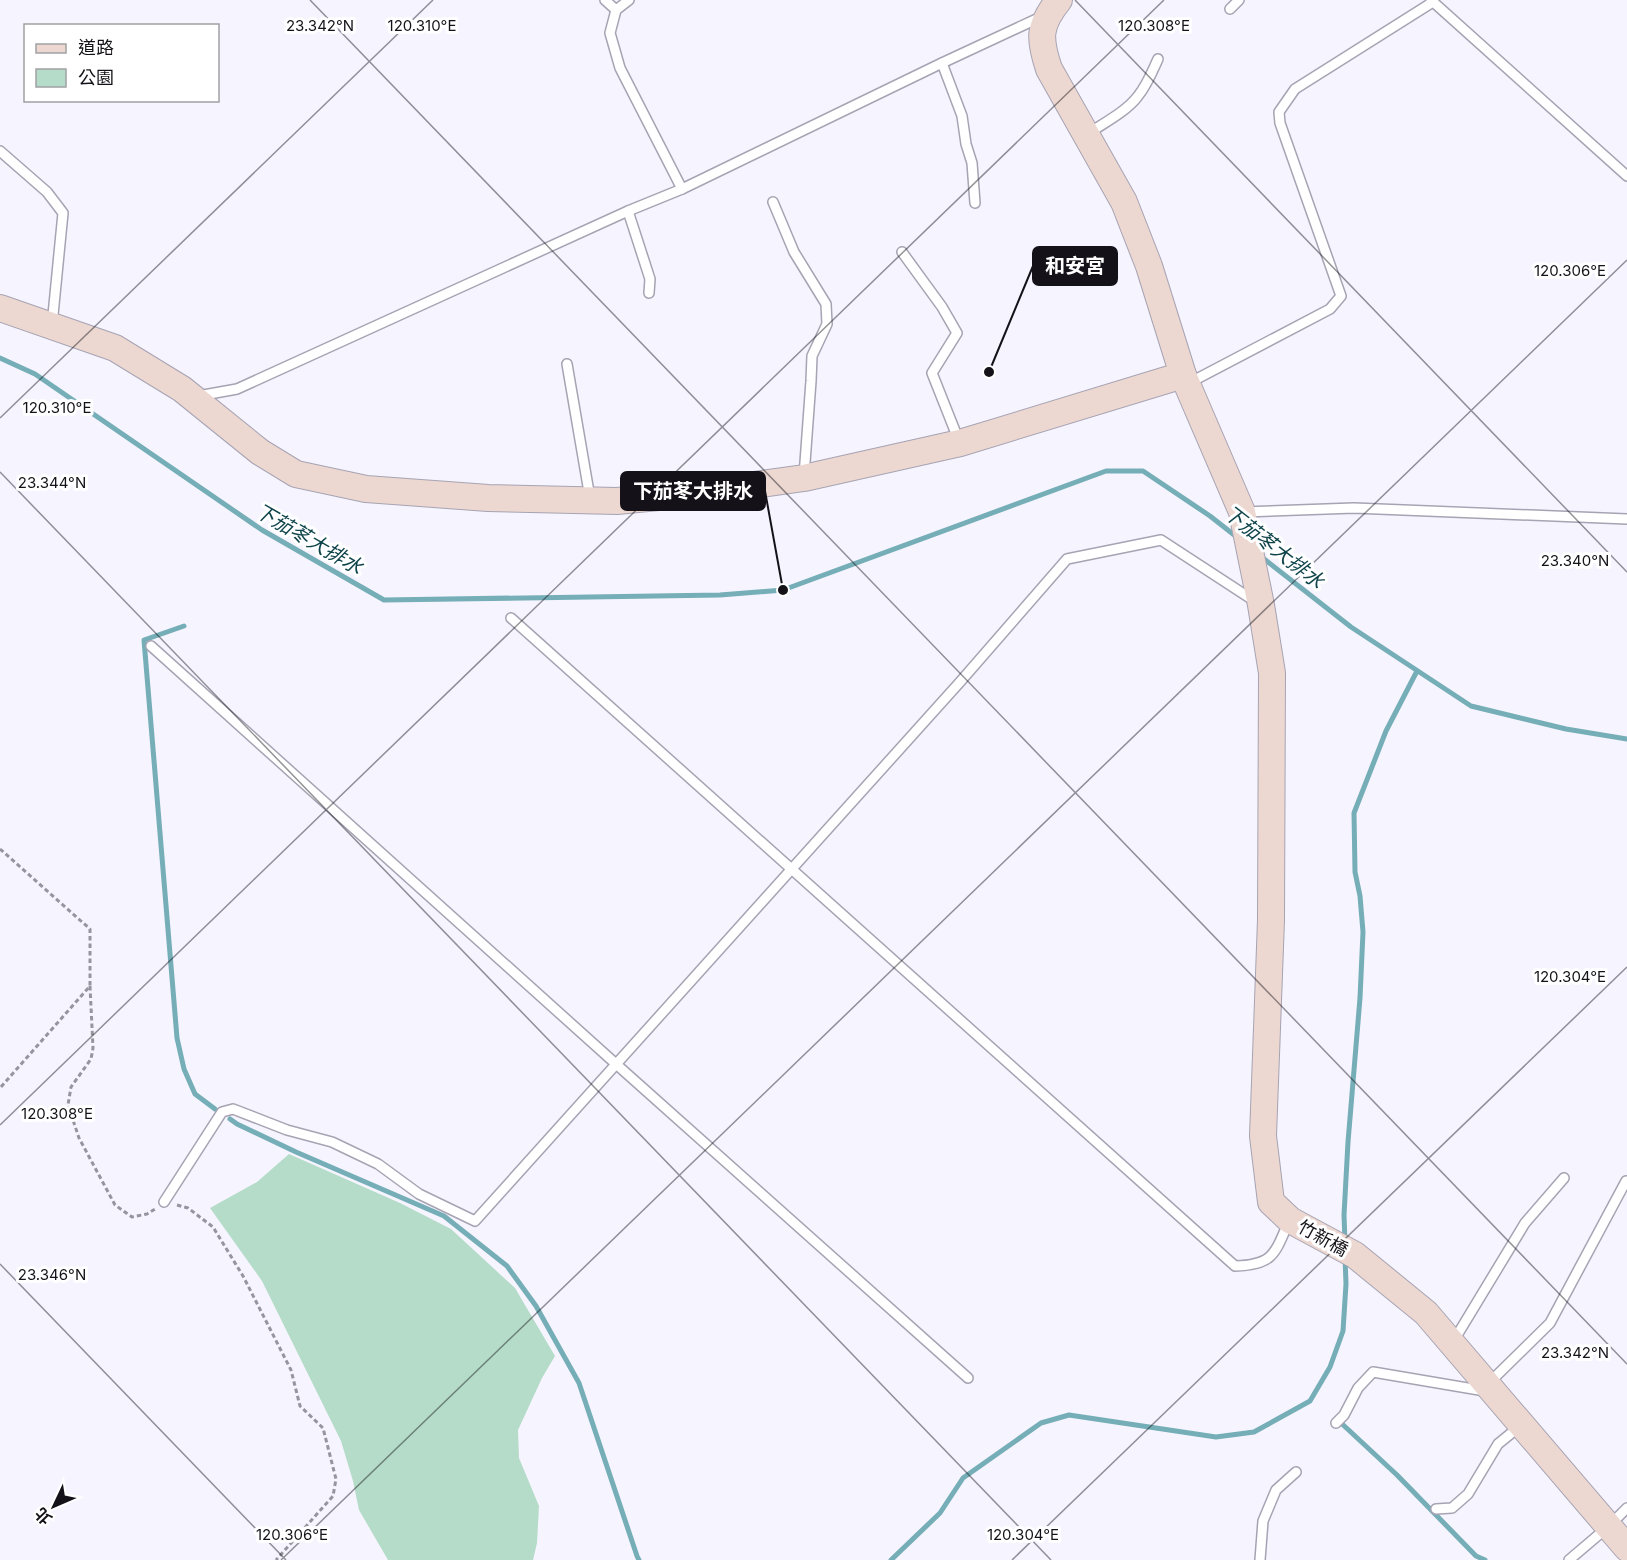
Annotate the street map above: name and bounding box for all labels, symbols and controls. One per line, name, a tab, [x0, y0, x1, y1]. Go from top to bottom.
text: 23.342°N	[286, 16, 354, 35]
text: 120.310°E	[388, 16, 456, 35]
text: 120.308°E	[1118, 16, 1190, 35]
legend	[24, 24, 219, 102]
text: 道路	[78, 37, 114, 58]
text: 公園	[78, 67, 114, 88]
callout: 和安宮	[1033, 247, 1117, 285]
text: 和安宮	[1045, 254, 1105, 278]
text: 120.306°E	[1534, 261, 1606, 280]
text: 120.310°E	[23, 398, 91, 417]
callout: 下茄苳大排水	[621, 472, 765, 510]
text: 23.344°N	[18, 473, 86, 492]
text: 下茄苳大排水	[633, 479, 753, 503]
water label: 下茄苳大排水	[251, 499, 368, 580]
water label: 下茄苳大排水	[1219, 501, 1329, 594]
text: 23.340°N	[1541, 551, 1609, 570]
text: 120.304°E	[1534, 967, 1606, 986]
text: 120.308°E	[21, 1104, 93, 1123]
street label: 竹新橋	[1294, 1216, 1352, 1260]
text: 23.346°N	[18, 1265, 86, 1284]
text: 23.342°N	[1541, 1343, 1609, 1362]
north arrow	[24, 1476, 84, 1536]
text: 北	[30, 1504, 56, 1529]
text: 120.306°E	[256, 1525, 328, 1544]
text: 120.304°E	[987, 1525, 1059, 1544]

